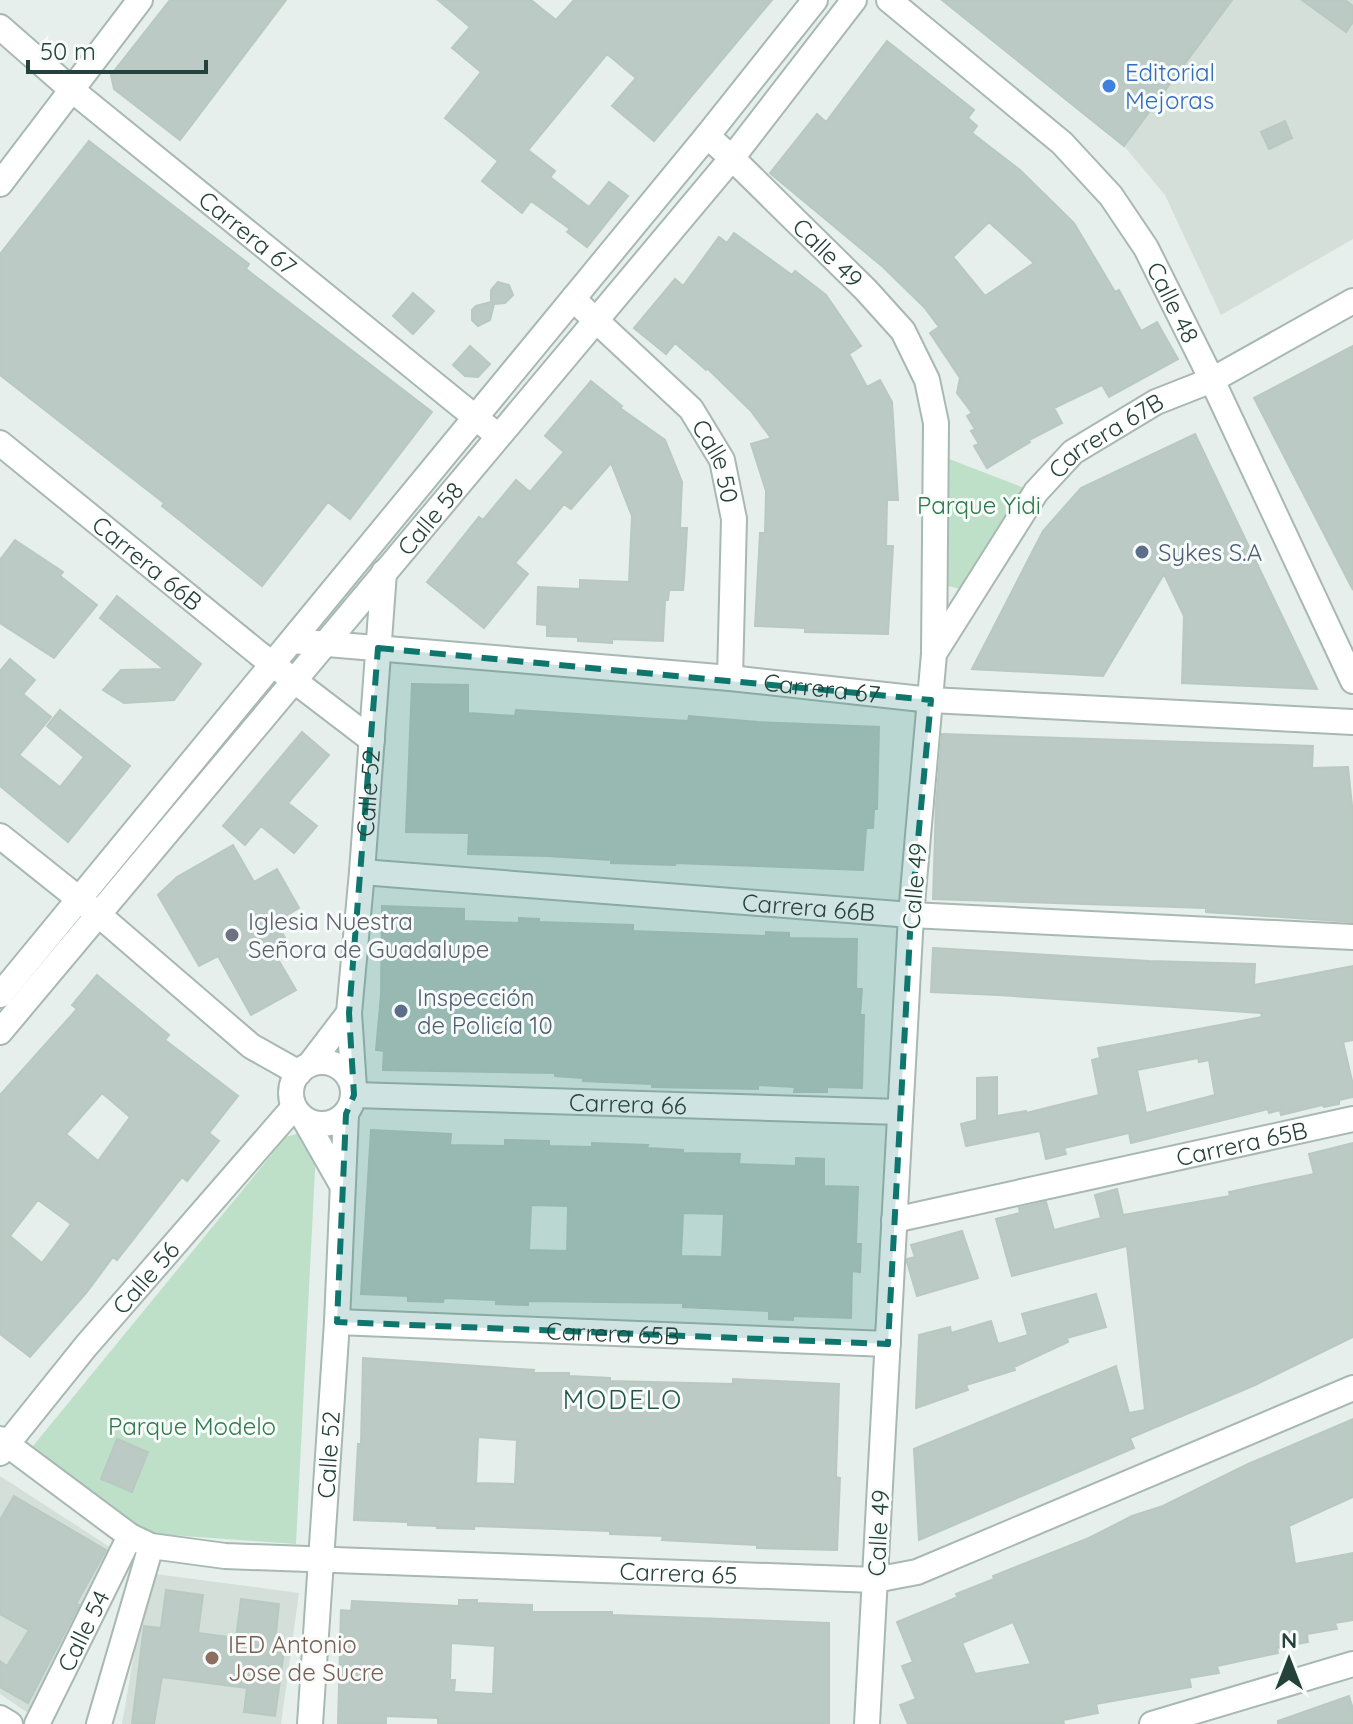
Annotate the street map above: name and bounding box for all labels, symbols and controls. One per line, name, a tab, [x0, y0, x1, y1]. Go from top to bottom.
scale bar	[28, 24, 206, 74]
text: 50 m	[40, 36, 96, 66]
place label: Editorial Mejoras	[1125, 57, 1215, 115]
marker: Editorial Mejoras	[1100, 77, 1118, 95]
street label: Carrera 67	[193, 184, 303, 281]
street label: Calle 49	[787, 211, 869, 294]
street label: Calle 48	[1140, 257, 1206, 348]
street label: Carrera 67B	[1042, 386, 1169, 484]
street label: Calle 50	[686, 414, 745, 505]
street label: Calle 58	[391, 475, 470, 561]
park label: Parque Yidi	[917, 490, 1041, 520]
street label: Carrera 66B	[86, 509, 209, 617]
place label: Sykes S.A	[1158, 537, 1262, 567]
marker: Sykes S.A	[1133, 543, 1151, 561]
street label: Carrera 67	[762, 667, 882, 709]
street label: Calle 52	[350, 748, 386, 838]
street label: Calle 49	[895, 842, 933, 930]
street label: Carrera 66B	[741, 887, 876, 927]
place label: Iglesia Nuestra Señora de Guadalupe	[248, 906, 489, 964]
marker: Iglesia Nuestra Señora de Guadalupe	[223, 926, 241, 944]
place label: Inspección de Policía 10	[417, 982, 553, 1040]
marker: Inspección de Policía 10	[392, 1002, 410, 1020]
street label: Carrera 66	[569, 1087, 687, 1120]
street label: Carrera 65B	[1173, 1115, 1310, 1172]
street label: Calle 56	[106, 1235, 186, 1320]
street label: Carrera 65B	[546, 1315, 680, 1351]
district label: MODELO	[563, 1383, 683, 1416]
street label: Calle 52	[310, 1410, 346, 1499]
park label: Parque Modelo	[108, 1411, 276, 1441]
street label: Calle 49	[861, 1489, 895, 1577]
street label: Carrera 65	[619, 1556, 738, 1590]
street label: Calle 54	[50, 1585, 116, 1676]
north arrow	[1249, 1620, 1329, 1700]
text: N	[1281, 1626, 1297, 1654]
place label: IED Antonio Jose de Sucre	[228, 1629, 384, 1687]
marker: IED Antonio Jose de Sucre	[203, 1649, 221, 1667]

